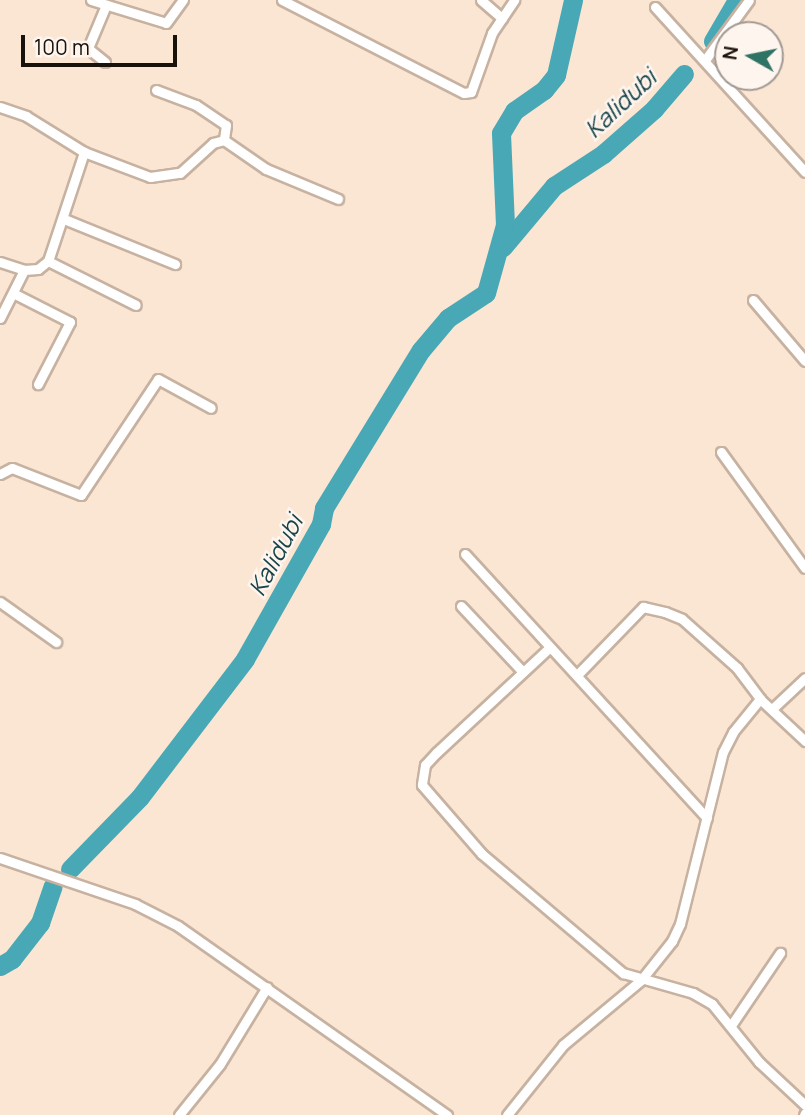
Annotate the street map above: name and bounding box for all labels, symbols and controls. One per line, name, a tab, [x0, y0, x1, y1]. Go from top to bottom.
scale bar	[24, 21, 180, 65]
north arrow	[714, 21, 784, 91]
text: 100 m	[34, 33, 90, 61]
text: N	[716, 44, 744, 62]
water label: Kalidubi	[578, 63, 662, 143]
water label: Kalidubi	[242, 510, 308, 600]

